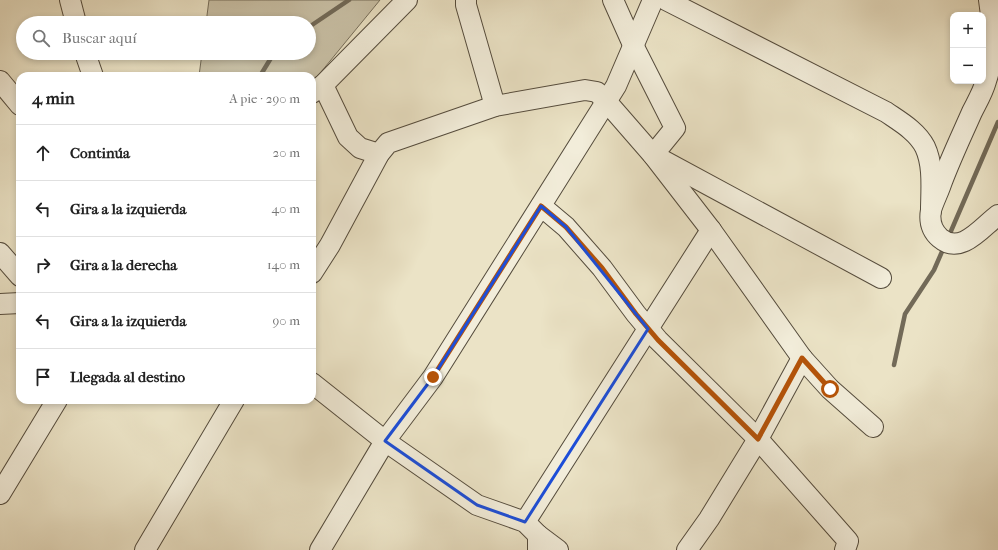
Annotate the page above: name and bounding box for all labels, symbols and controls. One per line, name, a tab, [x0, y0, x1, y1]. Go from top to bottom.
map controls	[950, 12, 986, 84]
button: +	[950, 12, 986, 48]
search box	[16, 16, 316, 60]
icon: search	[30, 27, 52, 49]
text: Buscar aquí	[62, 29, 137, 47]
button: −	[950, 48, 986, 84]
text: 4 min	[32, 88, 75, 108]
text: A pie · 290 m	[229, 91, 300, 106]
icon: ahead	[32, 142, 54, 164]
text: Continúa	[70, 144, 130, 162]
text: 20 m	[273, 145, 300, 160]
icon: left	[32, 198, 54, 220]
text: Gira a la izquierda	[70, 200, 186, 218]
text: 40 m	[272, 201, 300, 216]
icon: right	[32, 254, 54, 276]
text: Gira a la derecha	[70, 256, 177, 274]
text: 140 m	[267, 257, 300, 272]
icon: left	[32, 310, 54, 332]
text: Gira a la izquierda	[70, 312, 186, 330]
text: 90 m	[272, 313, 300, 328]
icon: arrive	[32, 366, 54, 388]
text: Llegada al destino	[70, 368, 185, 386]
route end	[424, 368, 442, 386]
route start	[821, 380, 839, 398]

